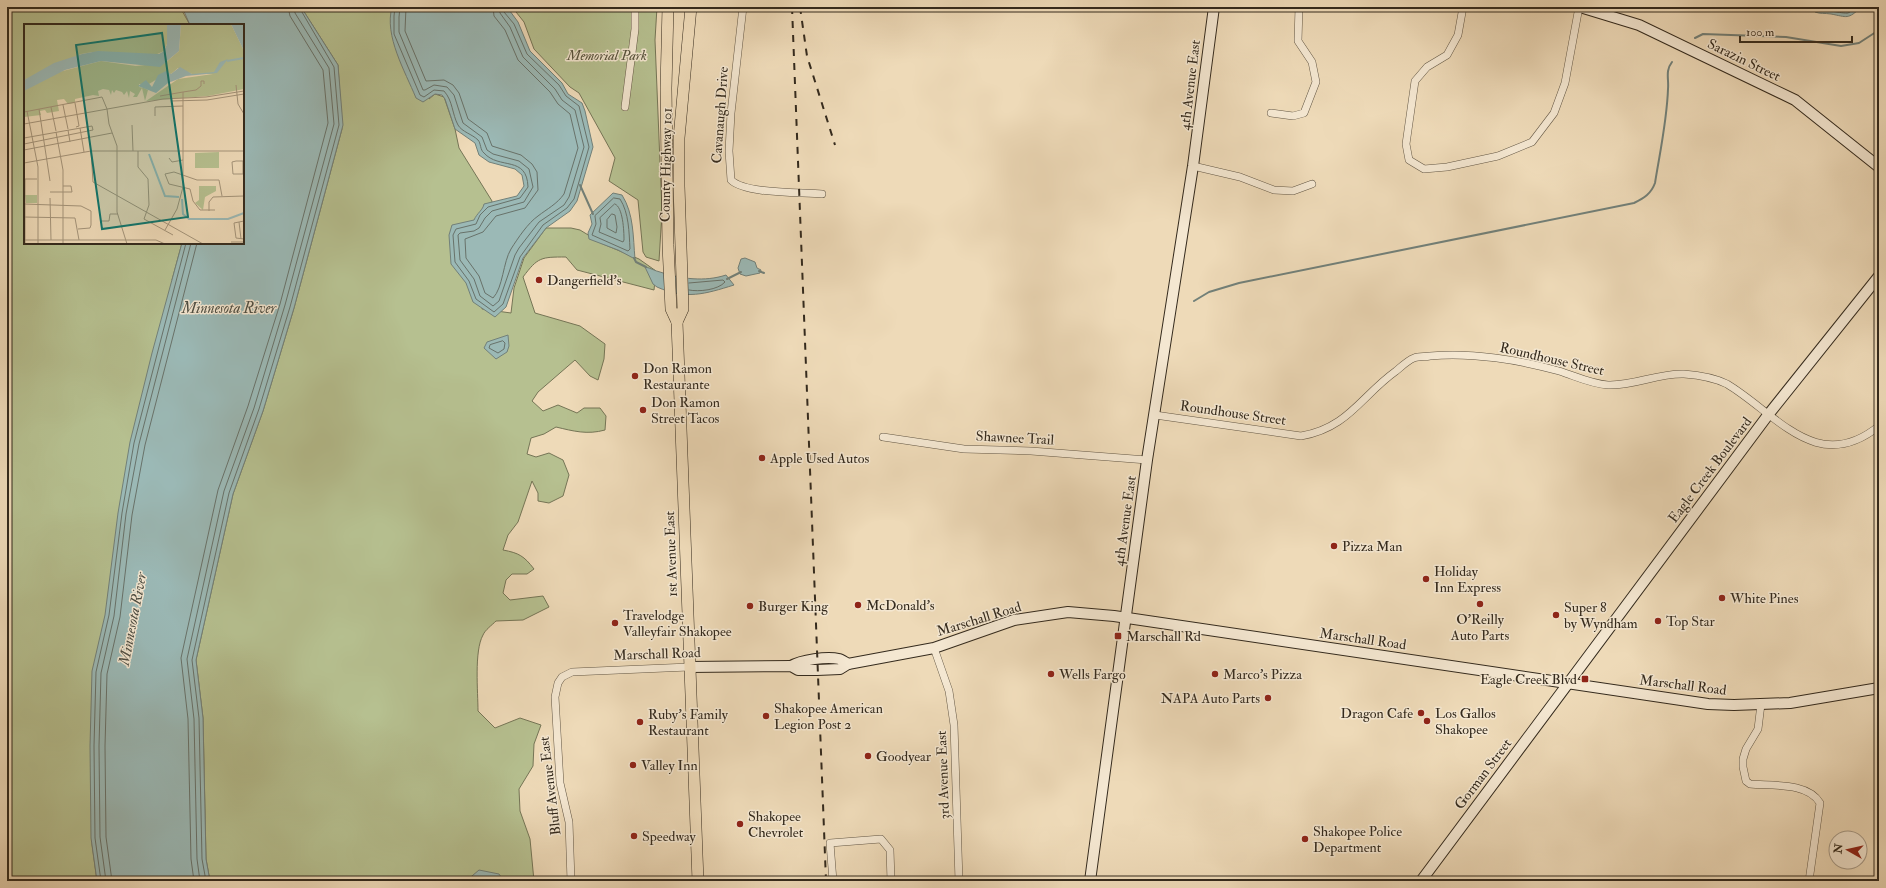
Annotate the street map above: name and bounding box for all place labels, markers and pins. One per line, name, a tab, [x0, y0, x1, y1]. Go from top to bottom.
place label: Dangerfield's	[547, 272, 622, 289]
marker: Dangerfield's	[534, 275, 544, 285]
place label: Don Ramon Restaurante	[643, 360, 712, 393]
marker: Don Ramon Restaurante	[630, 371, 640, 381]
place label: Don Ramon Street Tacos	[651, 394, 720, 427]
marker: Don Ramon Street Tacos	[638, 405, 648, 415]
place label: Apple Used Autos	[769, 450, 869, 468]
marker: Apple Used Autos	[757, 453, 767, 463]
place label: Pizza Man	[1342, 538, 1403, 555]
marker: Pizza Man	[1329, 541, 1339, 551]
place label: Holiday Inn Express	[1434, 563, 1501, 597]
marker: Holiday Inn Express	[1421, 574, 1431, 584]
place label: White Pines	[1729, 590, 1799, 607]
marker: White Pines	[1717, 593, 1727, 603]
place label: McDonald's	[866, 597, 935, 614]
place label: Burger King	[758, 598, 829, 615]
marker: O'Reilly Auto Parts	[1475, 599, 1485, 609]
place label: Super 8 by Wyndham	[1564, 599, 1638, 633]
marker: McDonald's	[853, 600, 863, 610]
marker: Burger King	[745, 601, 755, 611]
place label: Travelodge Valleyfair Shakopee	[623, 607, 732, 641]
marker: Super 8 by Wyndham	[1551, 610, 1561, 620]
place label: O'Reilly Auto Parts	[1450, 611, 1509, 644]
place label: Top Star	[1666, 613, 1715, 631]
marker: Top Star	[1653, 616, 1663, 626]
marker: Travelodge Valleyfair Shakopee	[610, 618, 620, 628]
place label: Marschall Rd	[1126, 628, 1201, 645]
marker: Marschall Rd	[1113, 631, 1123, 641]
place label: Wells Fargo	[1058, 666, 1126, 683]
place label: Marco's Pizza	[1223, 666, 1302, 683]
marker: Wells Fargo	[1046, 669, 1056, 679]
marker: Marco's Pizza	[1210, 669, 1220, 679]
place label: Eagle Creek Blvd	[1480, 671, 1577, 688]
marker: Eagle Creek Blvd	[1580, 674, 1590, 684]
place label: NAPA Auto Parts	[1161, 690, 1260, 707]
marker: NAPA Auto Parts	[1263, 693, 1273, 703]
place label: Shakopee American Legion Post 2	[774, 700, 883, 733]
place label: Dragon Cafe	[1341, 705, 1413, 722]
place label: Los Gallos Shakopee	[1435, 705, 1496, 739]
place label: Ruby's Family Restaurant	[648, 706, 729, 739]
marker: Dragon Cafe	[1416, 708, 1426, 718]
marker: Shakopee American Legion Post 2	[761, 711, 771, 721]
marker: Los Gallos Shakopee	[1422, 716, 1432, 726]
marker: Ruby's Family Restaurant	[635, 717, 645, 727]
place label: Goodyear	[876, 748, 932, 766]
marker: Goodyear	[863, 751, 873, 761]
place label: Valley Inn	[641, 757, 698, 775]
marker: Valley Inn	[628, 760, 638, 770]
place label: Shakopee Chevrolet	[748, 808, 804, 841]
marker: Shakopee Chevrolet	[735, 819, 745, 829]
place label: Shakopee Police Department	[1313, 823, 1402, 857]
place label: Speedway	[642, 828, 697, 846]
marker: Speedway	[629, 831, 639, 841]
marker: Shakopee Police Department	[1300, 834, 1310, 844]

